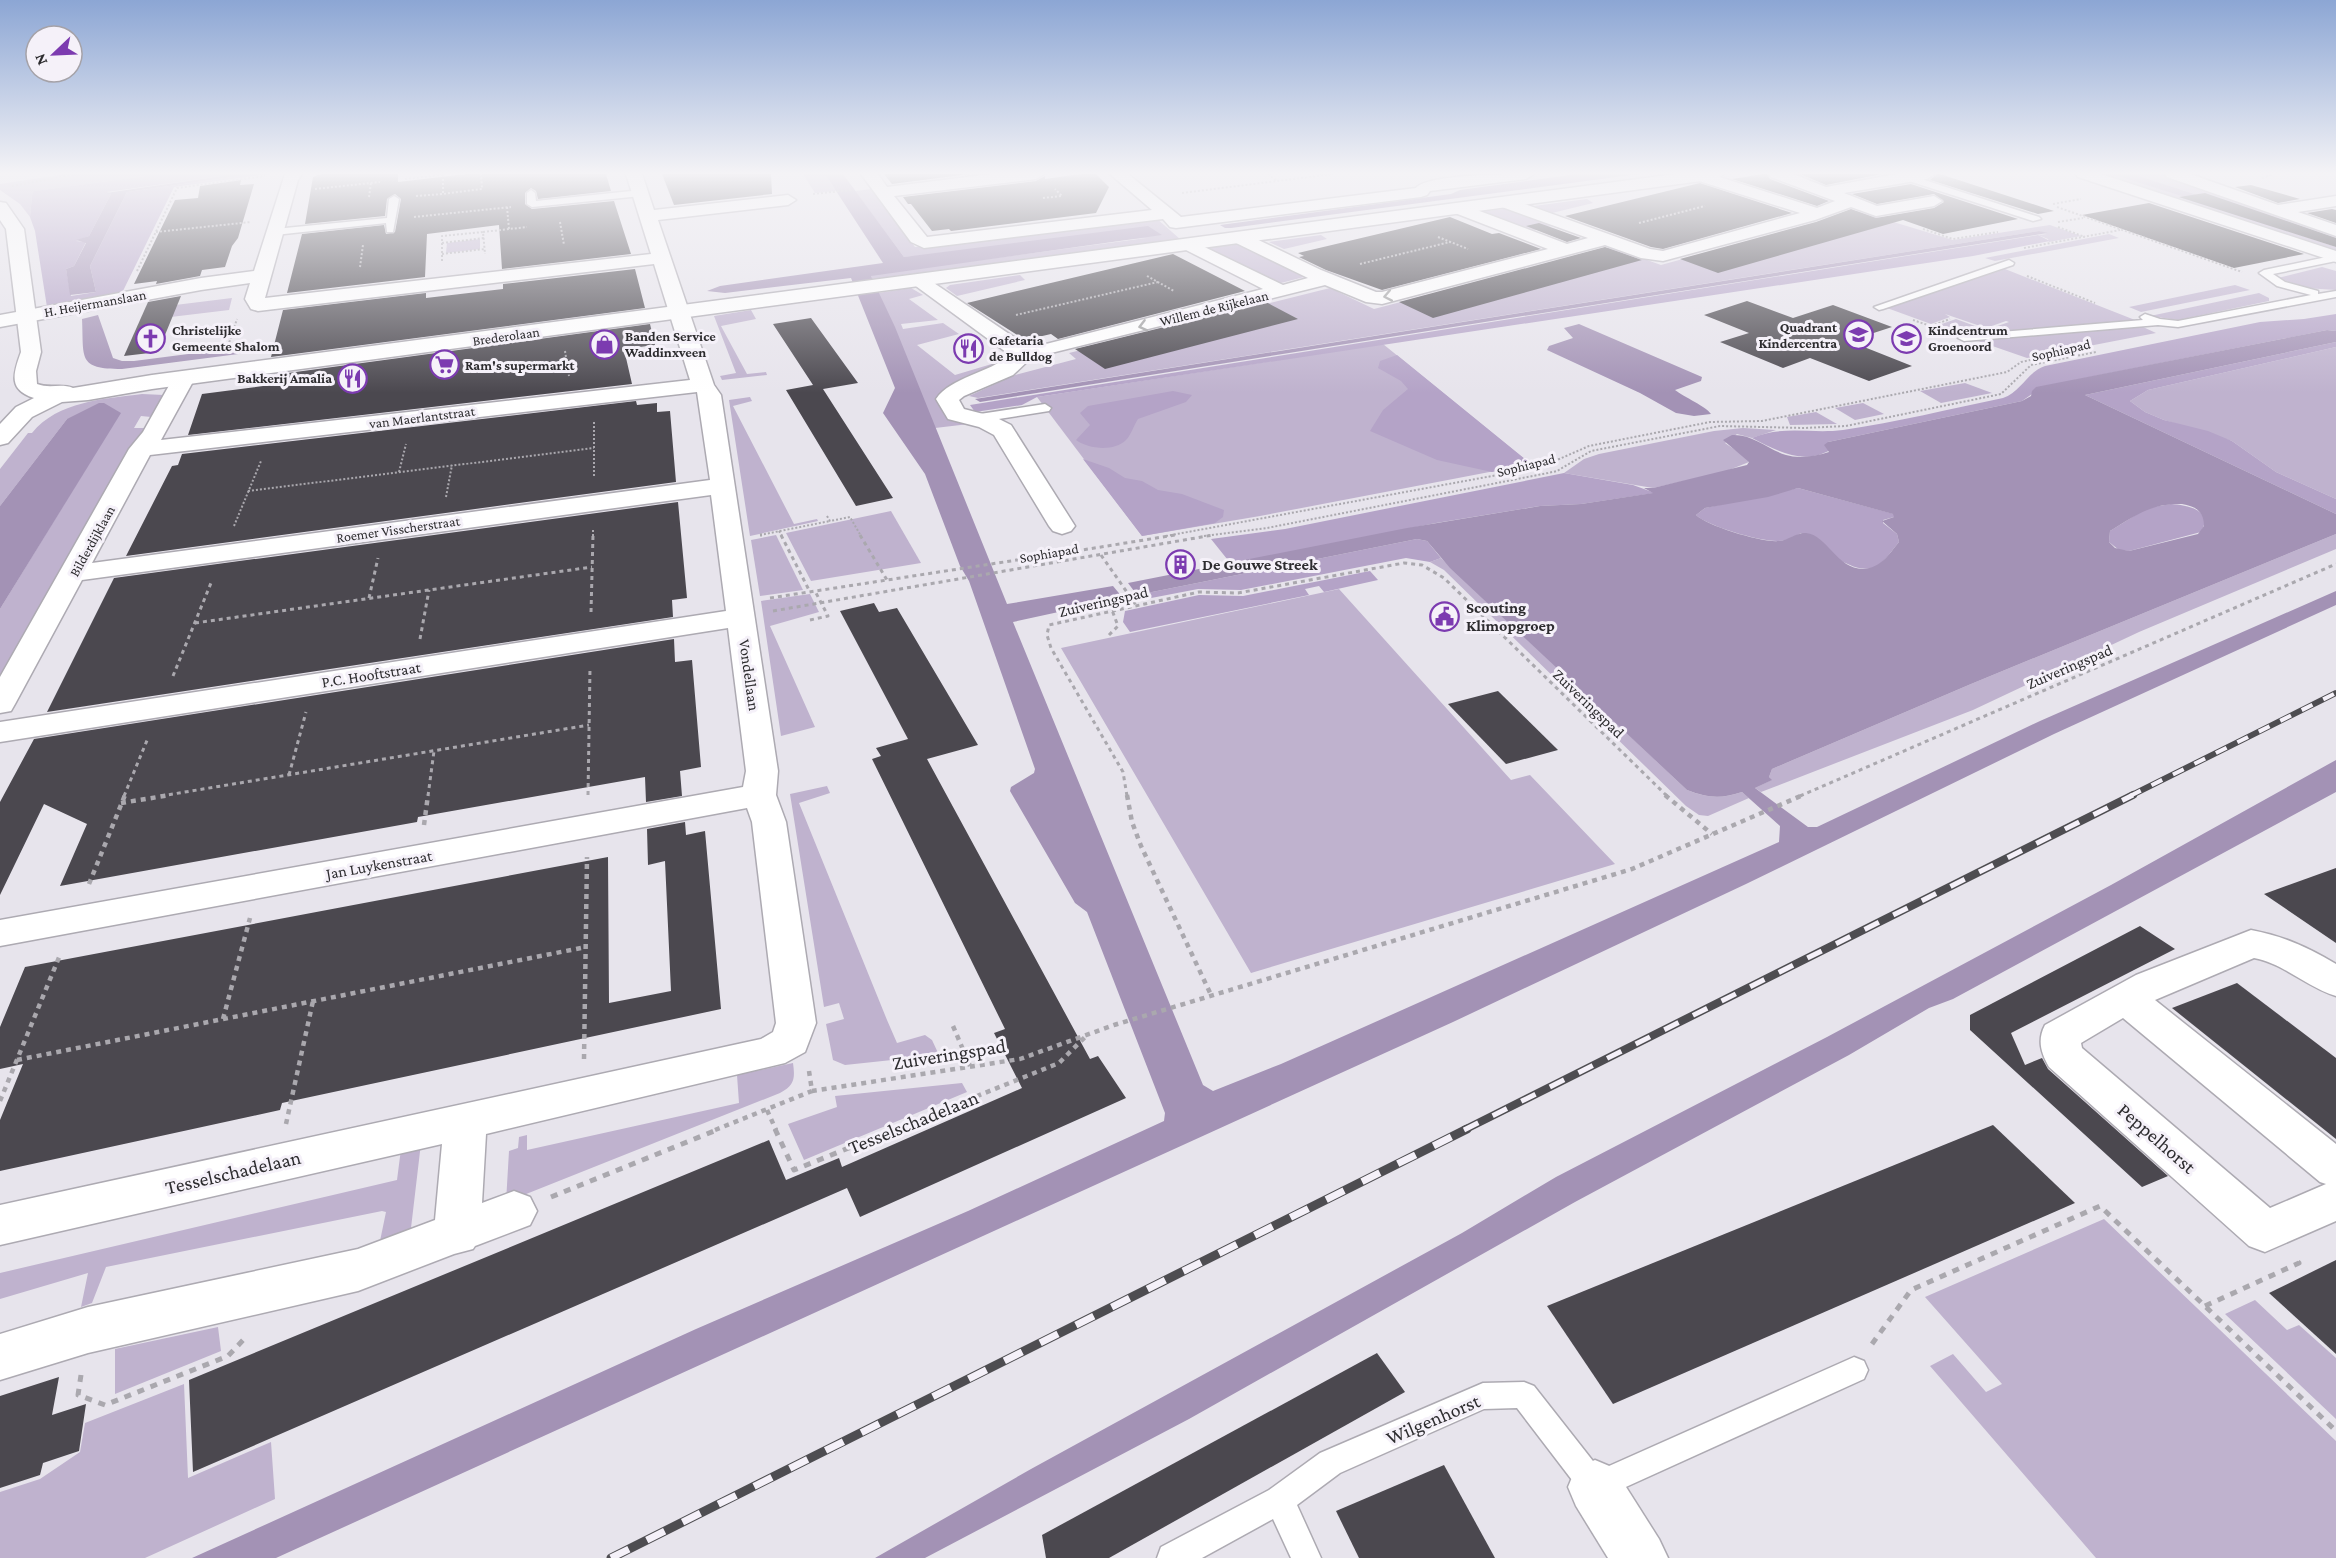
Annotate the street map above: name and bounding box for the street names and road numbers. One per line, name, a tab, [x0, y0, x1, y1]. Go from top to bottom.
street label: H. Heijermanslaan	[43, 286, 148, 321]
street label: Willem de Rijkelaan	[1158, 287, 1271, 330]
street label: Brederolaan	[471, 323, 541, 349]
street label: Sophiapad	[2030, 335, 2092, 365]
street label: van Maerlantstraat	[367, 403, 476, 432]
street label: Sophiapad	[1495, 450, 1558, 480]
street label: Bilderdijklaan	[66, 502, 119, 580]
street label: Roemer Visscherstraat	[335, 512, 461, 546]
street label: Sophiapad	[1018, 540, 1080, 566]
street label: Zuiveringspad	[1057, 583, 1151, 621]
street label: Vondellaan	[736, 638, 763, 712]
street label: Zuiveringspad	[2024, 640, 2116, 693]
street label: P.C. Hooftstraat	[320, 658, 423, 691]
street label: Zuiveringspad	[1549, 665, 1628, 742]
street label: Jan Luykenstraat	[323, 847, 434, 884]
street label: Zuiveringspad	[891, 1034, 1008, 1075]
street label: Tesselschadelaan	[845, 1086, 982, 1158]
street label: Peppelhorst	[2113, 1098, 2201, 1179]
street label: Tesselschadelaan	[163, 1146, 303, 1198]
street label: Wilgenhorst	[1383, 1389, 1484, 1450]

